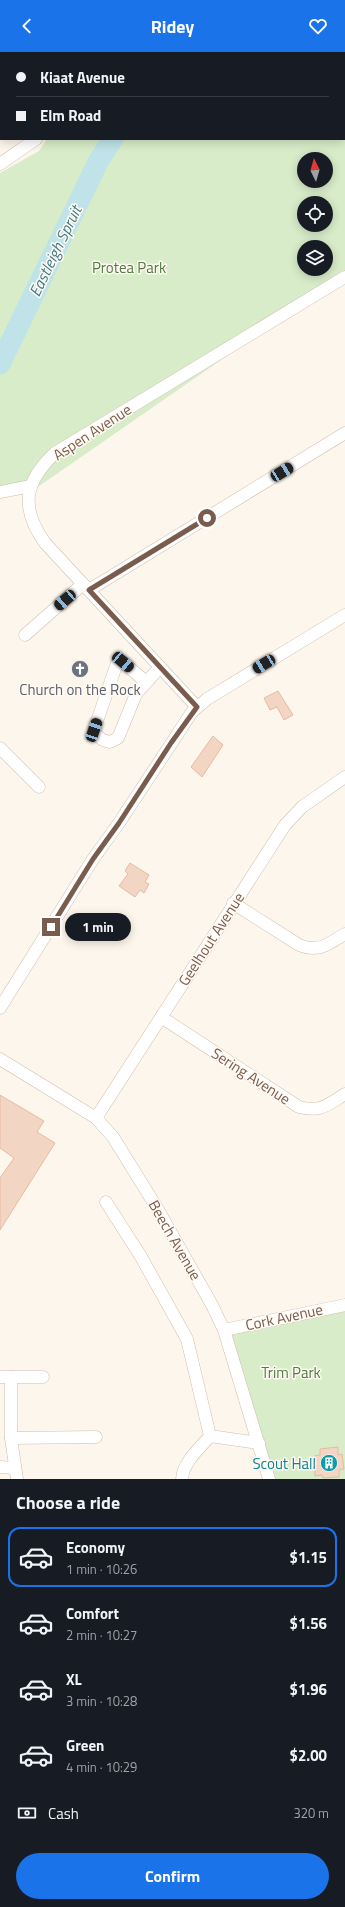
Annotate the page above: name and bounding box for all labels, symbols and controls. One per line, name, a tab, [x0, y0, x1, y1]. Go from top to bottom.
text: Ridey	[151, 13, 194, 40]
icon: back	[16, 15, 38, 37]
icon: heart	[307, 15, 329, 37]
text: Kiaat Avenue	[40, 66, 125, 89]
text: Elm Road	[40, 104, 101, 127]
north arrow	[297, 152, 333, 188]
map controls	[297, 152, 333, 276]
button: locate	[297, 196, 333, 232]
water label: Eastleigh Spruit	[23, 200, 88, 300]
button: layers	[297, 240, 333, 276]
park label: Protea Park	[92, 256, 166, 279]
street label: Aspen Avenue	[48, 398, 136, 466]
car	[269, 461, 295, 483]
route start	[198, 509, 216, 527]
car	[52, 588, 78, 612]
car	[110, 650, 136, 674]
car	[251, 653, 277, 675]
church icon: Church on the Rock	[70, 659, 90, 679]
place label: Church on the Rock	[19, 678, 141, 701]
car	[84, 717, 104, 743]
street label: Geelhout Avenue	[172, 888, 250, 990]
callout: 1 min	[65, 913, 131, 941]
text: 1 min	[82, 917, 114, 937]
route end	[42, 918, 60, 936]
street label: Sering Avenue	[207, 1042, 295, 1110]
street label: Beech Avenue	[143, 1196, 207, 1284]
street label: Cork Avenue	[243, 1298, 325, 1336]
park label: Trim Park	[261, 1361, 321, 1384]
place label: Scout Hall	[252, 1452, 316, 1475]
building icon: Scout Hall	[319, 1453, 339, 1473]
text: Choose a ride	[16, 1489, 120, 1516]
text: Economy	[66, 1536, 125, 1559]
icon: car	[18, 1539, 54, 1575]
text: $1.15	[290, 1546, 327, 1569]
text: 1 min · 10:26	[66, 1559, 137, 1579]
text: Comfort	[66, 1602, 119, 1625]
icon: car	[18, 1605, 54, 1641]
text: $1.56	[290, 1612, 327, 1635]
text: 2 min · 10:27	[66, 1625, 137, 1645]
text: XL	[66, 1668, 82, 1691]
icon: car	[18, 1671, 54, 1707]
text: $1.96	[290, 1678, 327, 1701]
text: 3 min · 10:28	[66, 1691, 137, 1711]
text: Green	[66, 1734, 104, 1757]
icon: car	[18, 1737, 54, 1773]
text: $2.00	[290, 1744, 327, 1767]
text: 4 min · 10:29	[66, 1757, 137, 1777]
icon: cash	[16, 1802, 38, 1824]
text: Cash	[48, 1802, 79, 1825]
text: 320 m	[293, 1803, 329, 1823]
button: Confirm	[16, 1853, 329, 1899]

